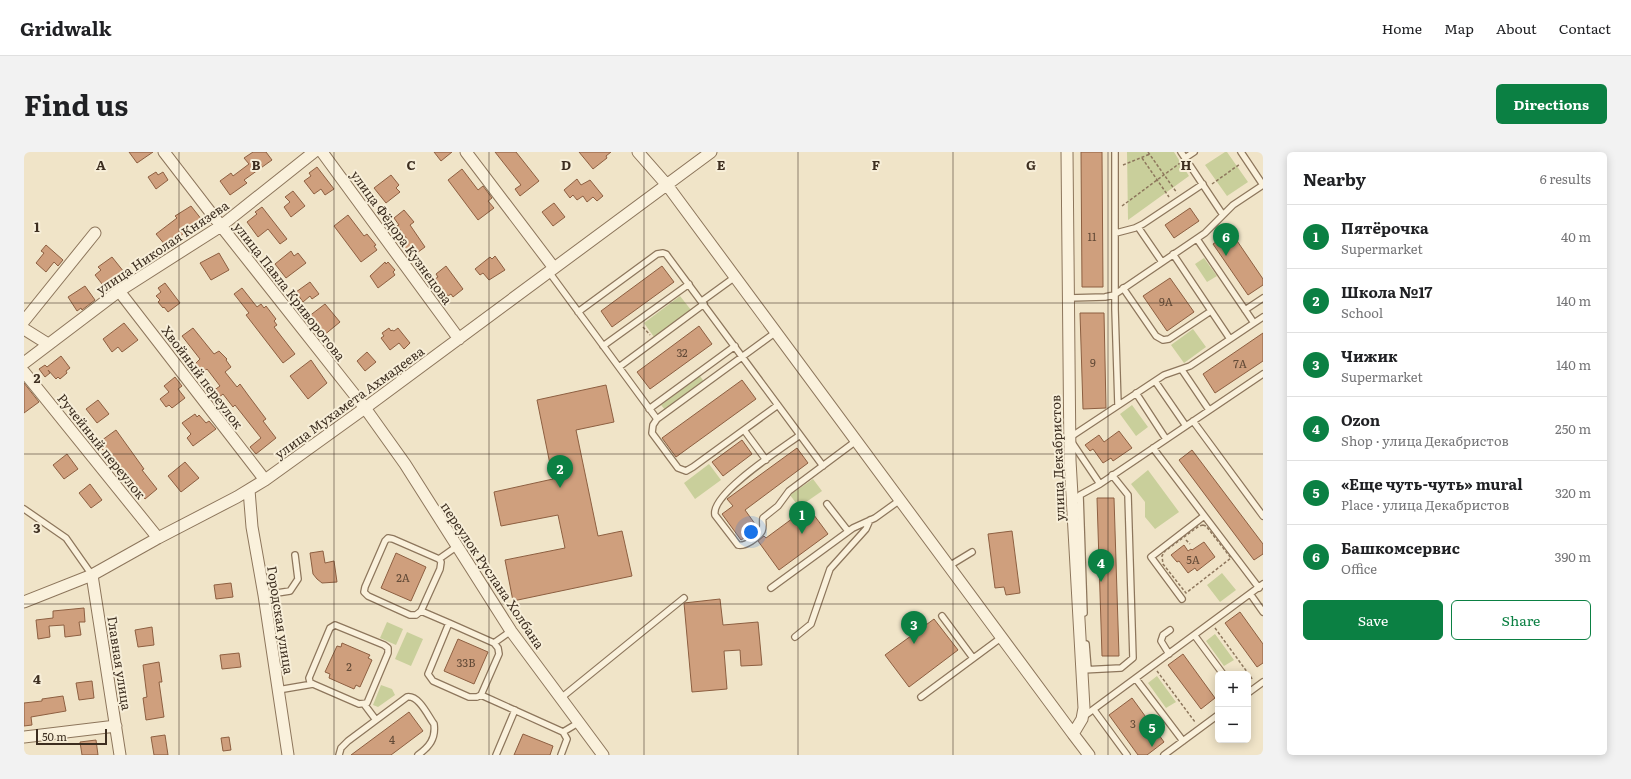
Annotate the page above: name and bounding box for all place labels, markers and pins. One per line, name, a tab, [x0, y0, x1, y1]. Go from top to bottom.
pin: 6	[1213, 223, 1239, 256]
pin: 2	[547, 455, 573, 488]
pin: 1	[789, 501, 815, 534]
pin: 4	[1088, 549, 1114, 582]
pin: 3	[901, 611, 927, 644]
pin: 5	[1139, 714, 1165, 747]

